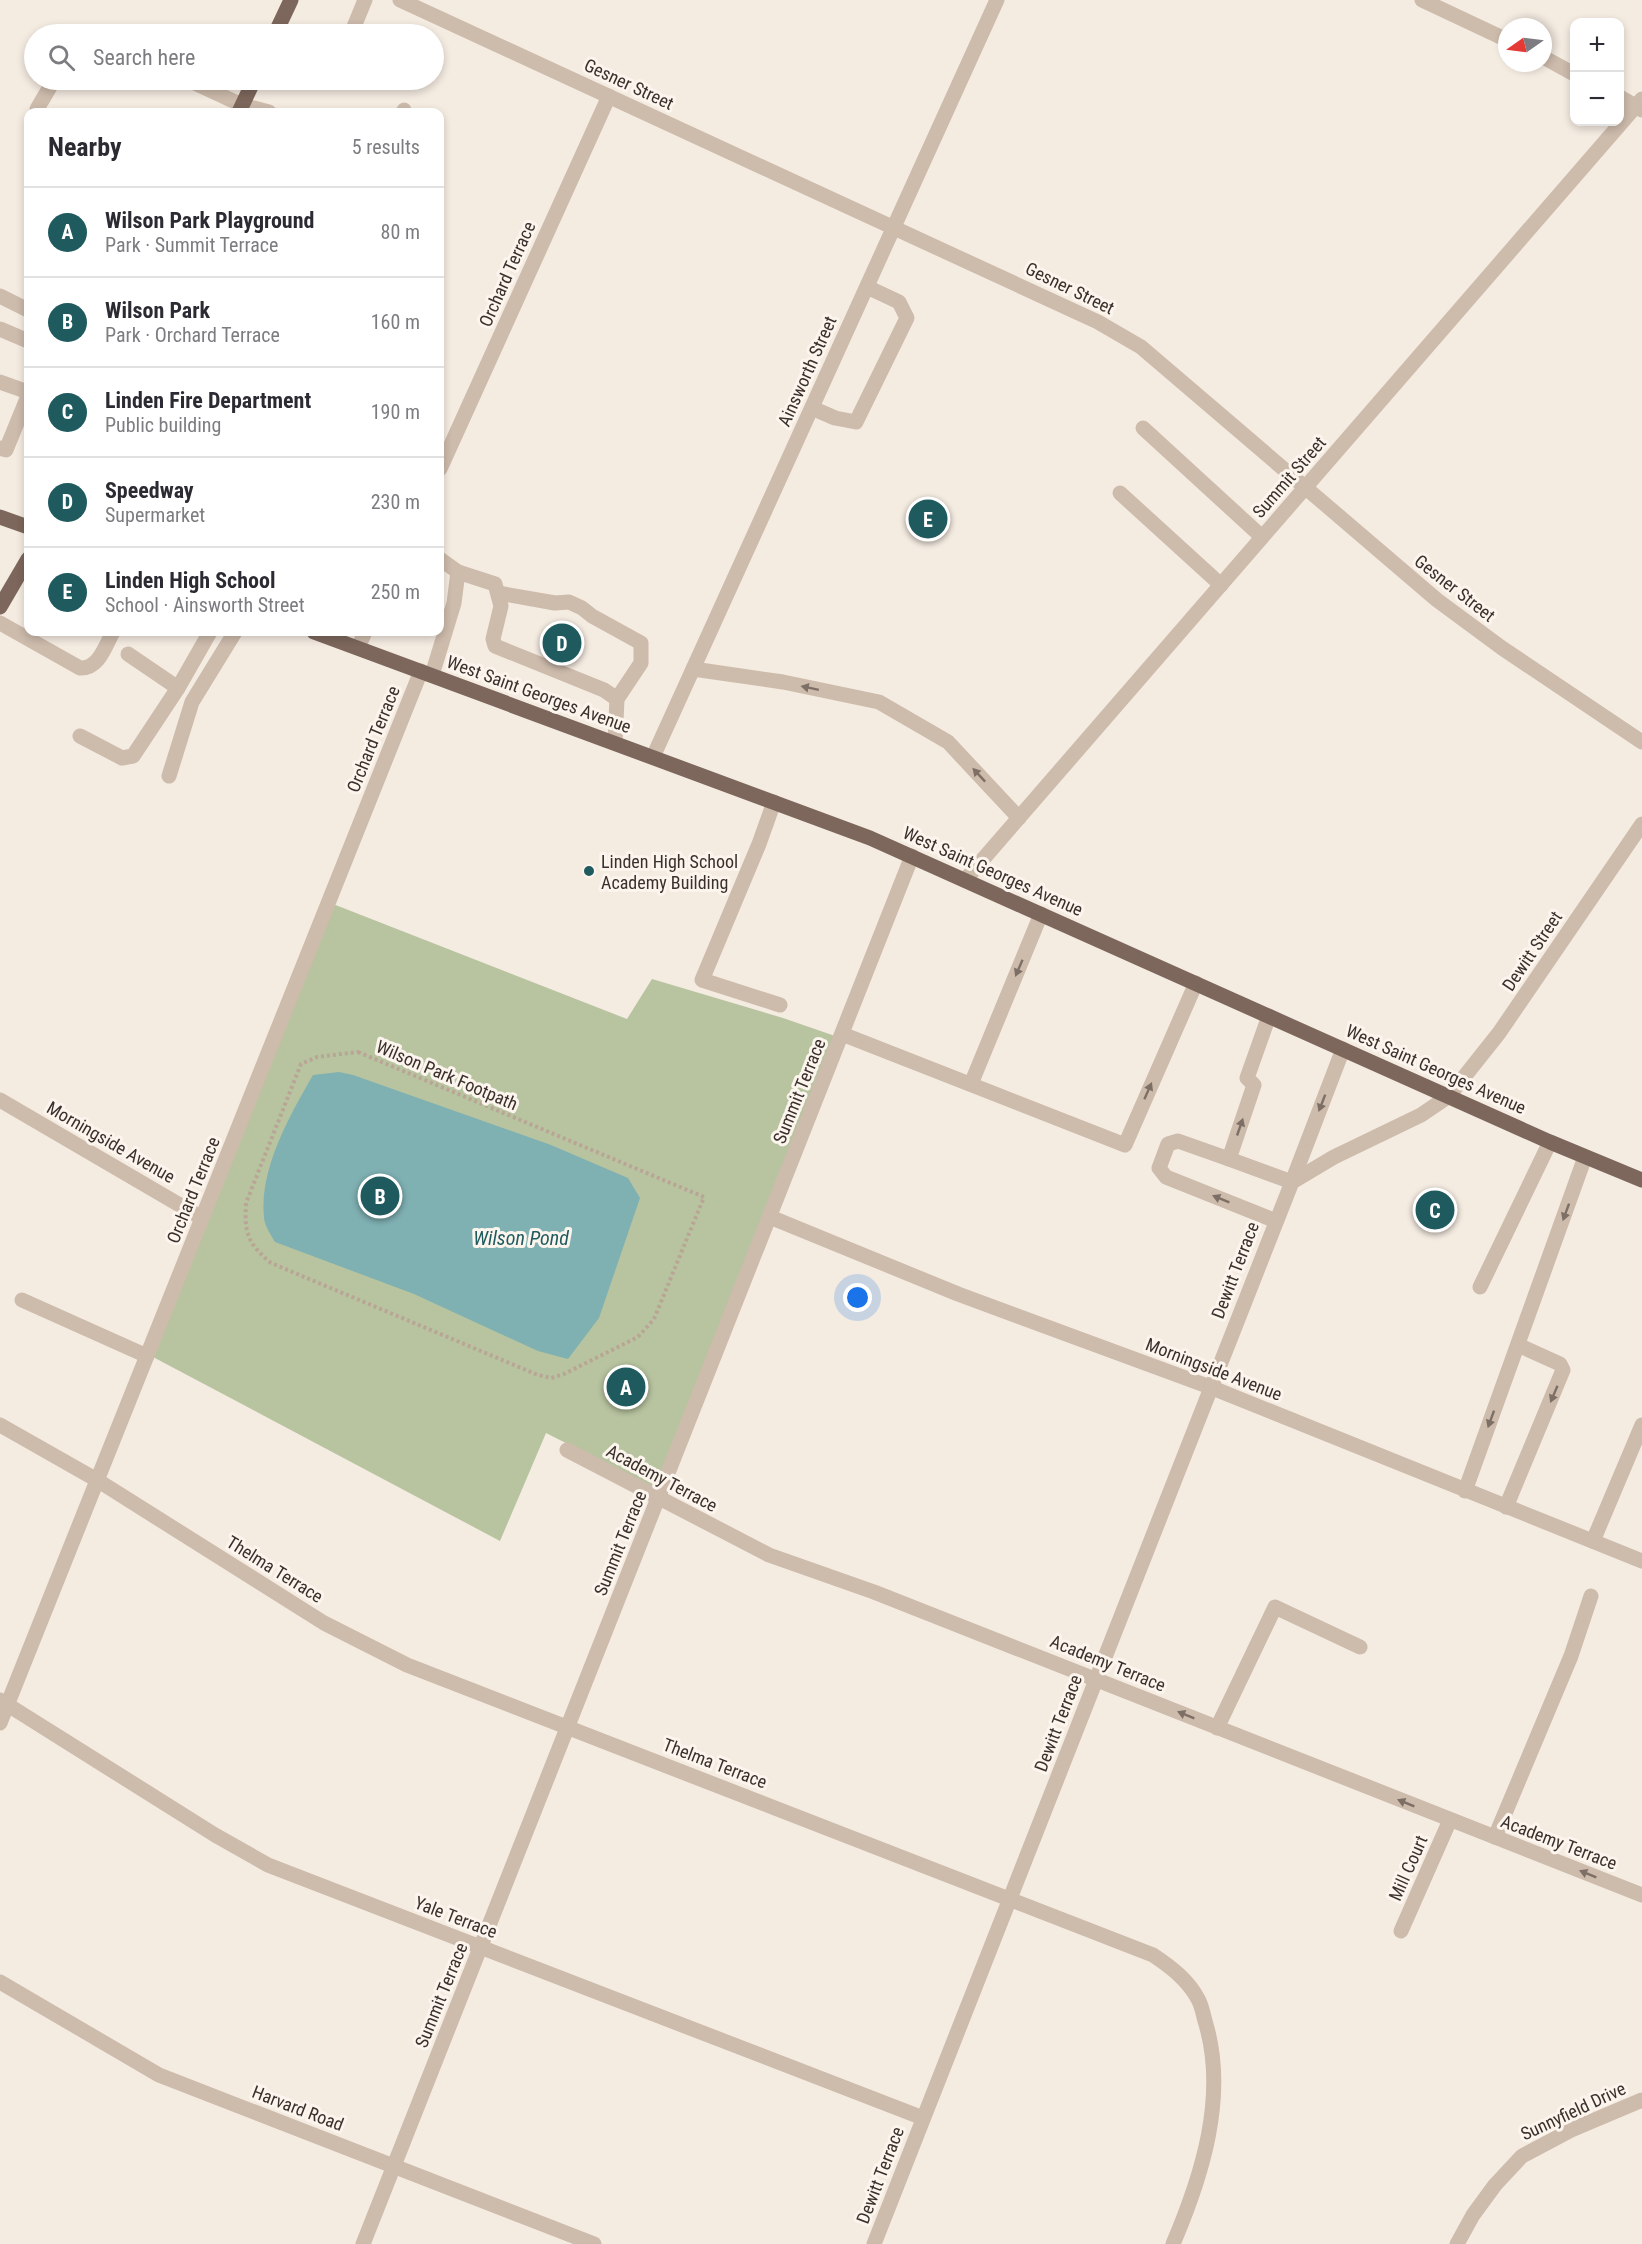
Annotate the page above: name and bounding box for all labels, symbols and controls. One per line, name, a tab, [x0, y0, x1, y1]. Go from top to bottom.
north arrow	[1498, 18, 1552, 72]
map controls	[1570, 18, 1624, 126]
button: +	[1570, 18, 1624, 72]
search box	[24, 24, 444, 90]
icon: search	[45, 41, 78, 74]
text: Search here	[93, 45, 195, 70]
street label: Gesner Street	[581, 54, 677, 114]
button: −	[1570, 72, 1624, 126]
text: Nearby	[48, 132, 122, 162]
text: 5 results	[352, 135, 420, 159]
text: Wilson Park Playground	[105, 208, 314, 233]
street label: Orchard Terrace	[474, 218, 540, 330]
text: A	[62, 220, 73, 244]
text: 80 m	[381, 220, 420, 244]
text: Park · Summit Terrace	[105, 233, 278, 257]
street label: Gesner Street	[1022, 257, 1118, 319]
text: Wilson Park	[105, 298, 210, 323]
text: B	[62, 310, 73, 334]
text: 160 m	[371, 310, 420, 334]
street label: Ainsworth Street	[773, 313, 841, 429]
text: Park · Orchard Terrace	[105, 323, 280, 347]
text: Linden Fire Department	[105, 388, 311, 413]
text: C	[62, 400, 73, 424]
text: 190 m	[371, 400, 420, 424]
text: Public building	[105, 413, 221, 437]
street label: Summit Street	[1248, 432, 1330, 522]
text: Speedway	[105, 478, 194, 503]
text: D	[62, 490, 73, 514]
text: 230 m	[371, 490, 420, 514]
pin: E	[908, 496, 948, 542]
text: Supermarket	[105, 503, 205, 527]
street label: Gesner Street	[1411, 550, 1499, 626]
text: Linden High School	[105, 568, 276, 593]
text: E	[63, 580, 72, 604]
text: 250 m	[371, 580, 420, 604]
text: School · Ainsworth Street	[105, 593, 305, 617]
pin: D	[542, 620, 582, 666]
street label: West Saint Georges Avenue	[444, 651, 634, 737]
street label: Orchard Terrace	[342, 683, 404, 795]
one-way arrow	[801, 683, 820, 692]
one-way arrow	[972, 768, 986, 783]
street label: West Saint Georges Avenue	[900, 822, 1086, 920]
place label: Linden High School Academy Building	[601, 851, 738, 893]
marker: Linden High School Academy Building	[582, 864, 596, 878]
street label: Dewitt Street	[1498, 907, 1566, 995]
one-way arrow	[1014, 960, 1024, 978]
street label: West Saint Georges Avenue	[1343, 1020, 1529, 1118]
street label: Summit Terrace	[768, 1035, 830, 1147]
street label: Wilson Park Footpath	[373, 1036, 521, 1114]
one-way arrow	[1144, 1082, 1154, 1100]
one-way arrow	[1317, 1094, 1326, 1112]
street label: Morningside Avenue	[43, 1097, 179, 1187]
one-way arrow	[1235, 1118, 1245, 1136]
street label: Orchard Terrace	[162, 1134, 224, 1246]
pin: B	[360, 1174, 400, 1218]
pin: C	[1416, 1188, 1454, 1232]
one-way arrow	[1212, 1194, 1230, 1204]
one-way arrow	[1561, 1203, 1571, 1221]
street label: Dewitt Terrace	[1207, 1219, 1263, 1321]
water label: Wilson Pond	[473, 1226, 569, 1250]
your location	[843, 1283, 872, 1312]
street label: Morningside Avenue	[1143, 1333, 1285, 1405]
pin: A	[606, 1364, 646, 1410]
one-way arrow	[1549, 1386, 1559, 1404]
one-way arrow	[1486, 1411, 1496, 1429]
street label: Academy Terrace	[603, 1440, 721, 1516]
street label: Summit Terrace	[589, 1487, 651, 1599]
street label: Thelma Terrace	[223, 1531, 327, 1607]
street label: Academy Terrace	[1047, 1630, 1169, 1696]
street label: Dewitt Terrace	[1030, 1672, 1086, 1774]
one-way arrow	[1176, 1710, 1194, 1720]
street label: Thelma Terrace	[660, 1734, 770, 1792]
one-way arrow	[1397, 1798, 1415, 1807]
street label: Academy Terrace	[1498, 1810, 1620, 1874]
street label: Mill Court	[1384, 1832, 1432, 1904]
one-way arrow	[1578, 1869, 1596, 1879]
street label: Yale Terrace	[412, 1892, 500, 1942]
street label: Summit Terrace	[410, 1939, 472, 2051]
street label: Sunnyfield Drive	[1517, 2078, 1629, 2144]
street label: Harvard Road	[249, 2081, 347, 2135]
street label: Dewitt Terrace	[852, 2124, 908, 2226]

